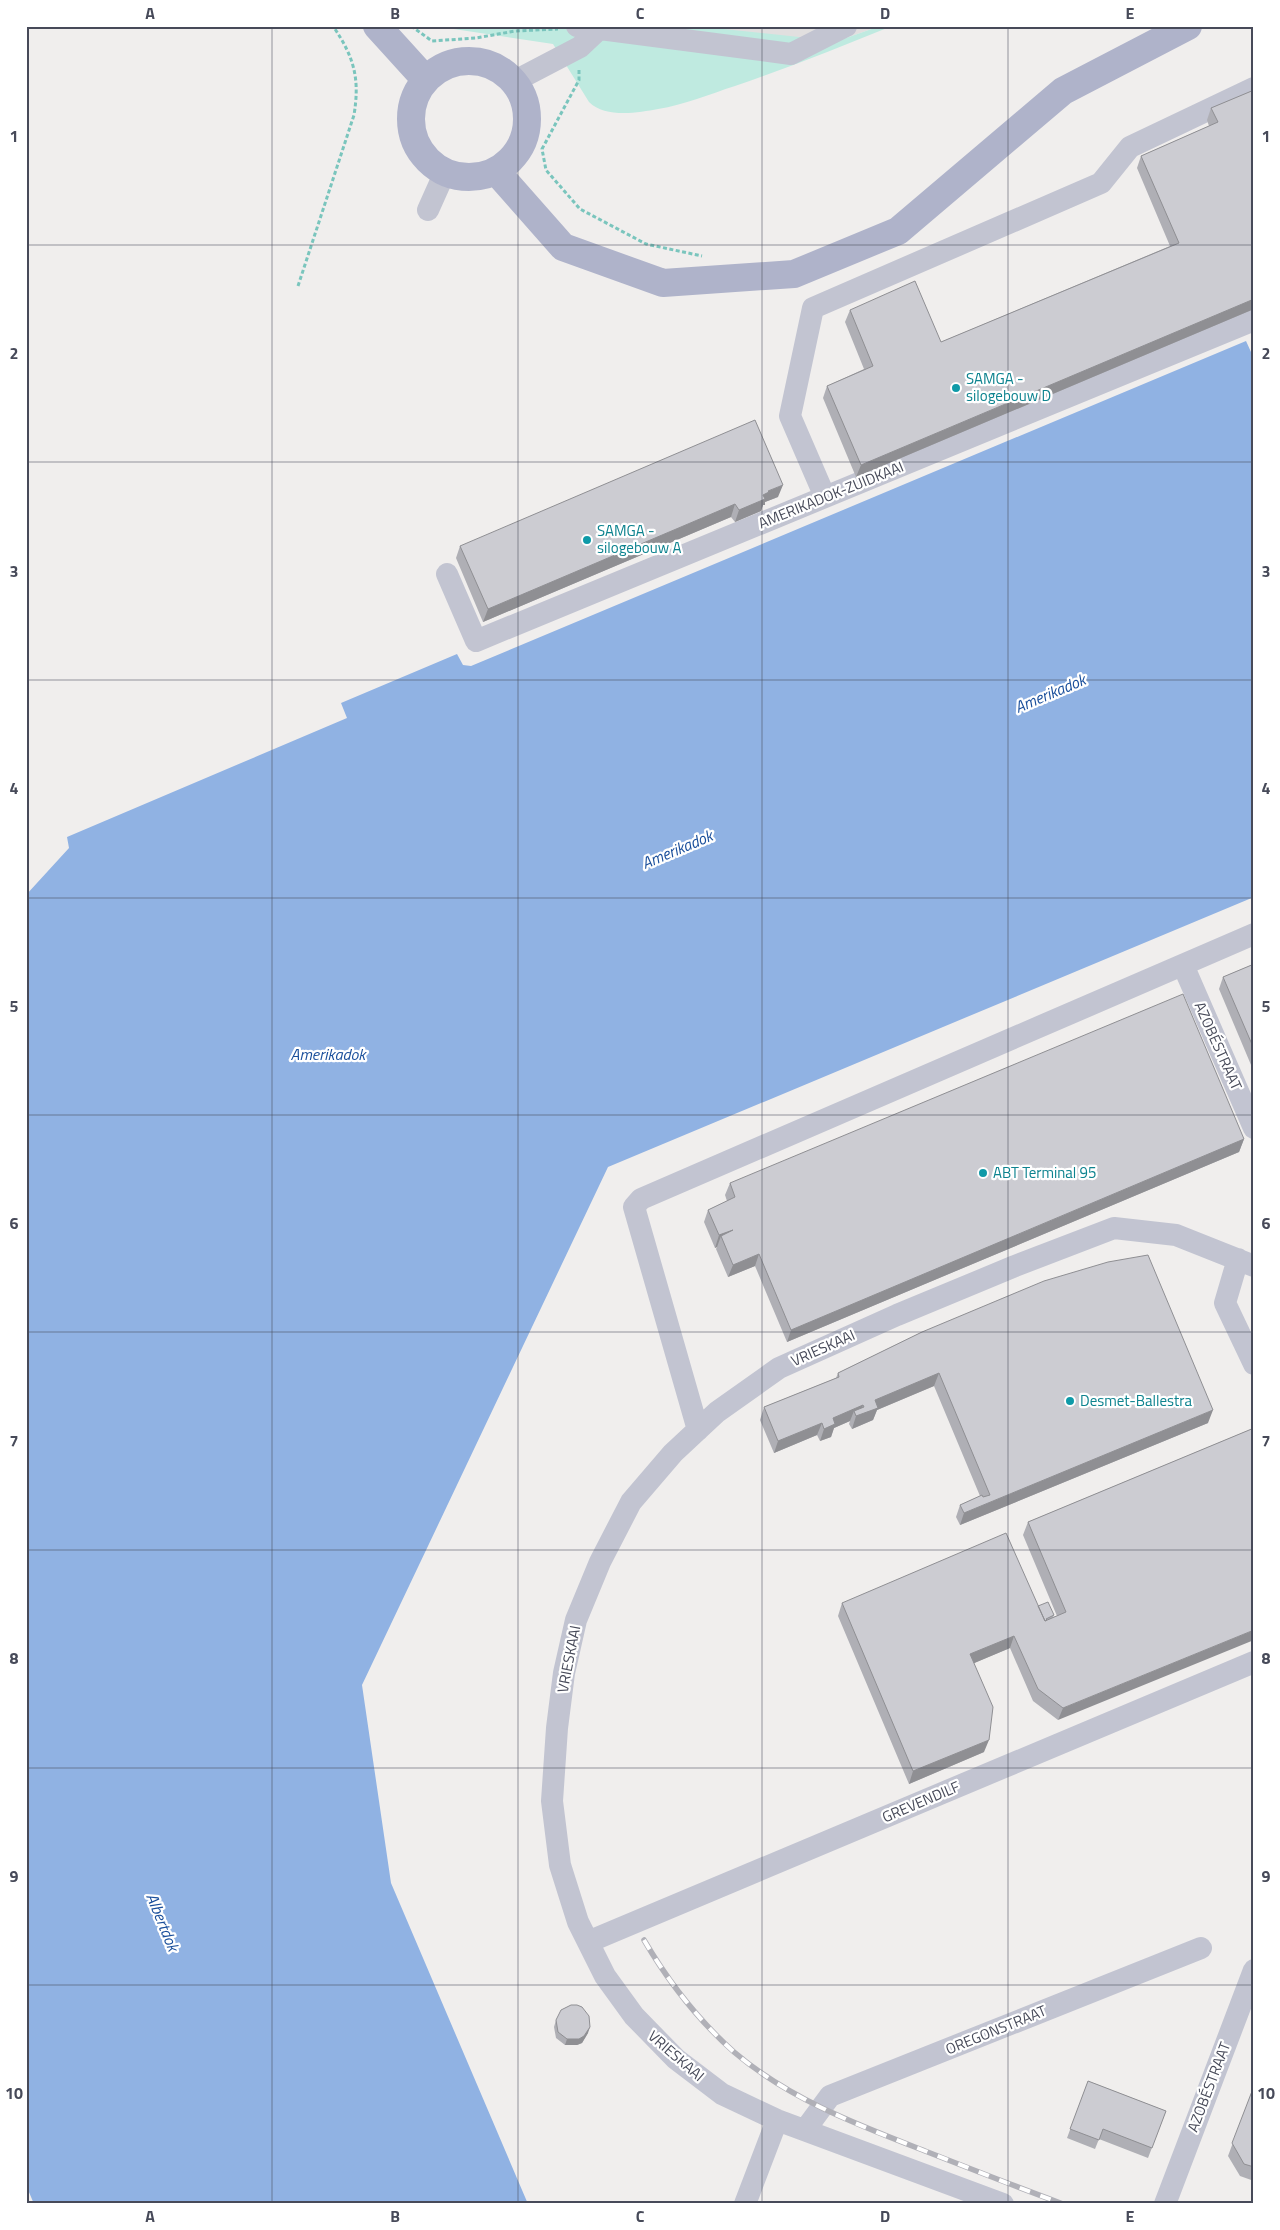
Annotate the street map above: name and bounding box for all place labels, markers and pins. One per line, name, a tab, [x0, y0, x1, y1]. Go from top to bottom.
place label: SAMGA - silogebouw D	[966, 367, 1051, 407]
marker: SAMGA - silogebouw D	[950, 382, 962, 394]
place label: SAMGA - silogebouw A	[597, 519, 681, 559]
marker: SAMGA - silogebouw A	[581, 534, 593, 546]
place label: ABT Terminal 95	[993, 1161, 1096, 1184]
marker: ABT Terminal 95	[977, 1167, 989, 1179]
place label: Desmet-Ballestra	[1080, 1389, 1192, 1412]
marker: Desmet-Ballestra	[1064, 1395, 1076, 1407]

